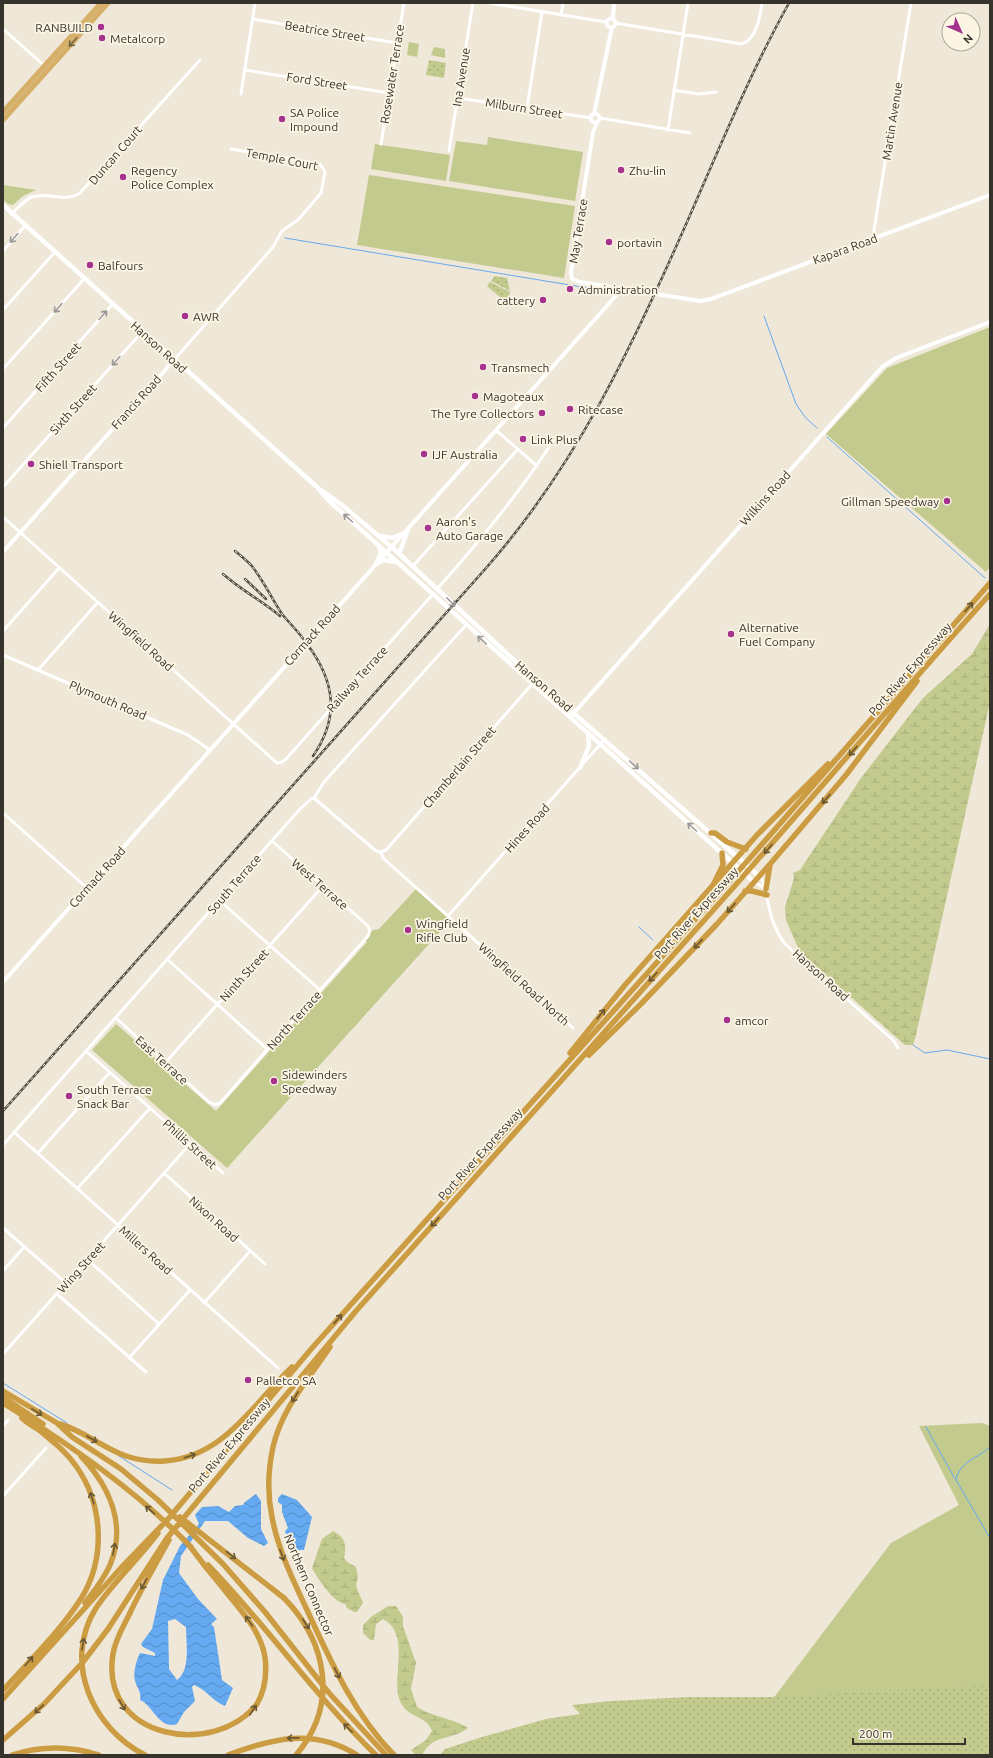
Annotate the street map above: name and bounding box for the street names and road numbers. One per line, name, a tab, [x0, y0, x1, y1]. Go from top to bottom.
street label: Beatrice Street	[284, 18, 366, 44]
street label: Rosewater Terrace	[378, 23, 406, 125]
street label: Ina Avenue	[450, 47, 472, 107]
street label: Ford Street	[286, 70, 348, 92]
street label: Martin Avenue	[879, 81, 905, 161]
street label: Milburn Street	[484, 95, 564, 121]
street label: Duncan Court	[86, 123, 144, 187]
street label: Temple Court	[245, 146, 319, 172]
street label: May Terrace	[566, 198, 590, 264]
street label: Kapara Road	[811, 231, 879, 267]
street label: Hanson Road	[128, 318, 190, 376]
street label: Fifth Street	[33, 340, 84, 394]
street label: Francis Road	[108, 372, 164, 432]
street label: Sixth Street	[47, 381, 99, 437]
street label: Wilkins Road	[737, 468, 793, 528]
street label: Cormack Road	[281, 602, 343, 668]
street label: Wingfield Road	[106, 608, 176, 674]
street label: Port River Expressway	[866, 620, 954, 718]
street label: Railway Terrace	[324, 644, 390, 714]
street label: Hanson Road	[513, 658, 575, 714]
street label: Plymouth Road	[68, 678, 148, 722]
street label: Chamberlain Street	[420, 723, 498, 811]
street label: Hines Road	[502, 801, 552, 855]
street label: Cormack Road	[66, 844, 128, 910]
street label: South Terrace	[205, 852, 263, 916]
street label: West Terrace	[289, 856, 351, 912]
street label: Port River Expressway	[651, 864, 741, 962]
street label: Wingfield Road North	[476, 940, 572, 1028]
street label: Ninth Street	[217, 946, 271, 1004]
street label: Hanson Road	[790, 946, 852, 1004]
street label: North Terrace	[264, 988, 324, 1052]
street label: East Terrace	[133, 1033, 191, 1087]
street label: Port River Expressway	[435, 1105, 525, 1203]
street label: Phillis Street	[161, 1117, 220, 1172]
street label: Nixon Road	[187, 1194, 241, 1244]
street label: Millers Road	[117, 1223, 175, 1277]
street label: Wing Street	[55, 1239, 108, 1295]
street label: Port River Expressway	[186, 1395, 272, 1495]
street label: Northern Connector	[282, 1532, 336, 1638]

